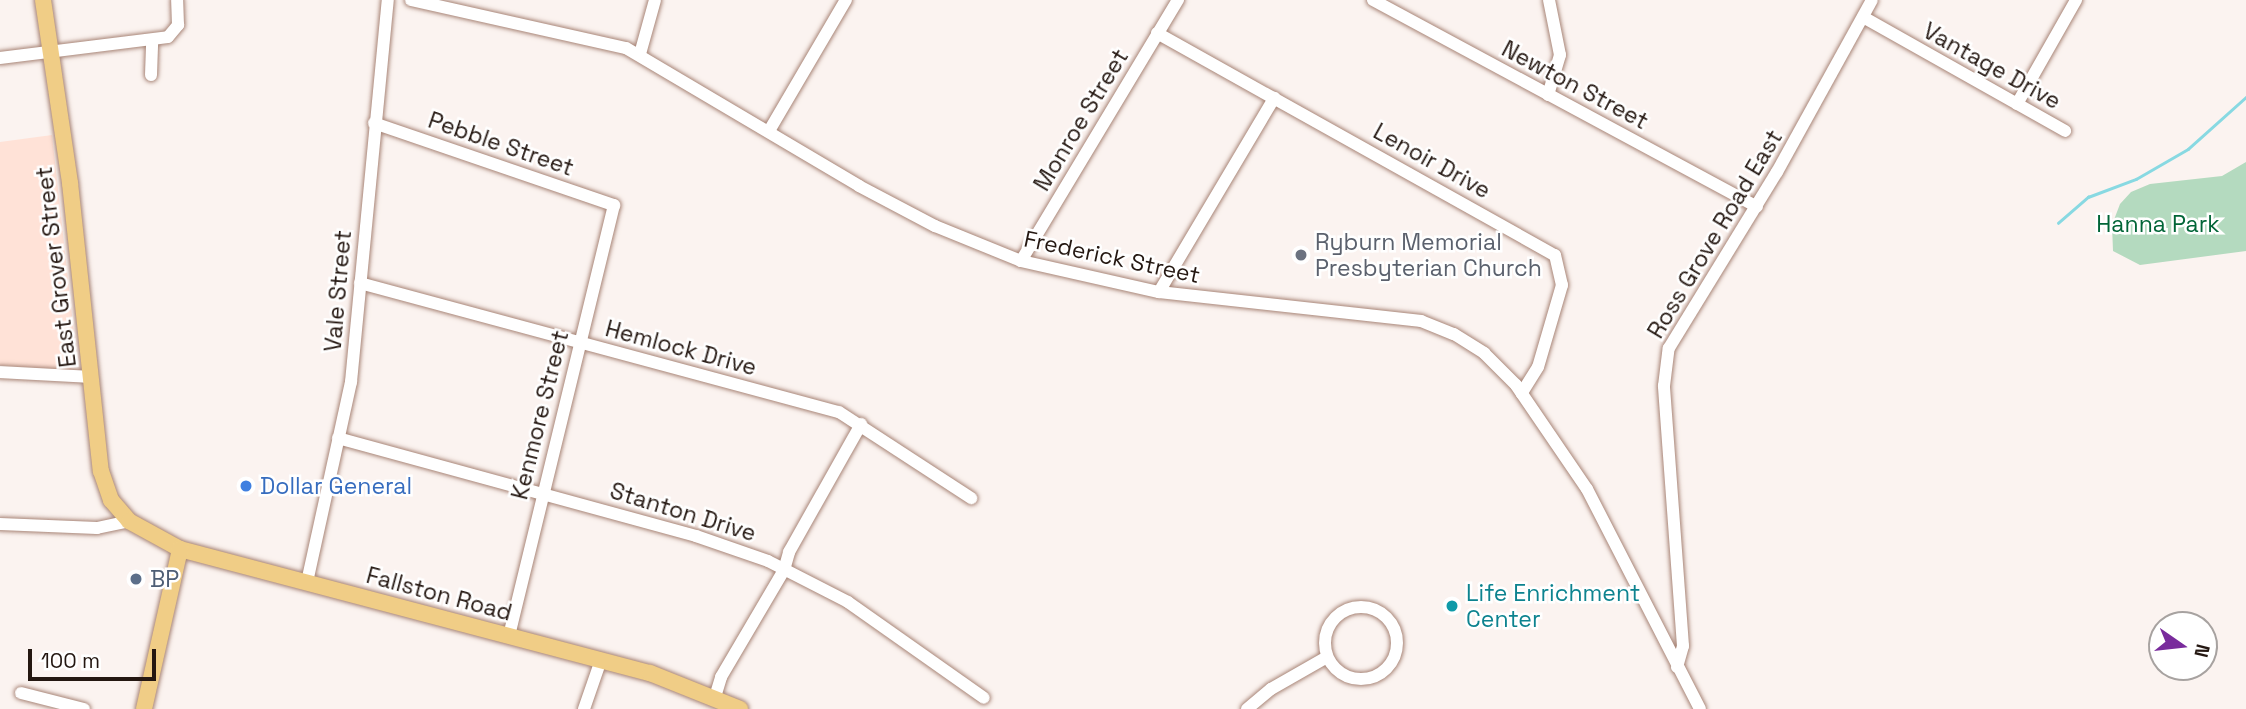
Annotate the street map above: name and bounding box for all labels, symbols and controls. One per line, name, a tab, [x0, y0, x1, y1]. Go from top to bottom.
street label: Vantage Drive	[1918, 17, 2066, 115]
street label: Newton Street	[1497, 35, 1653, 135]
street label: Monroe Street	[1028, 44, 1134, 196]
street label: Pebble Street	[425, 106, 577, 182]
street label: Lenoir Drive	[1369, 117, 1495, 205]
street label: Ross Grove Road East	[1642, 125, 1788, 343]
street label: East Grover Street	[30, 165, 82, 369]
park label: Hanna Park	[2096, 210, 2220, 238]
street label: Frederick Street	[1021, 225, 1203, 289]
place label: Ryburn Memorial Presbyterian Church	[1315, 228, 1542, 282]
street label: Vale Street	[319, 229, 357, 353]
marker: Ryburn Memorial Presbyterian Church	[1293, 247, 1309, 263]
street label: Hemlock Drive	[602, 315, 760, 381]
street label: Kenmore Street	[506, 328, 574, 502]
place label: Dollar General	[260, 472, 412, 500]
street label: Stanton Drive	[607, 477, 759, 547]
marker: Dollar General	[238, 478, 254, 494]
street label: Fallston Road	[363, 561, 515, 627]
place label: BP	[150, 565, 179, 593]
marker: BP	[128, 571, 144, 587]
place label: Life Enrichment Center	[1466, 579, 1640, 633]
marker: Life Enrichment Center	[1444, 598, 1460, 614]
north arrow	[2148, 611, 2218, 681]
scale bar	[32, 636, 159, 680]
text: N	[2188, 642, 2216, 660]
text: 100 m	[41, 647, 100, 674]

